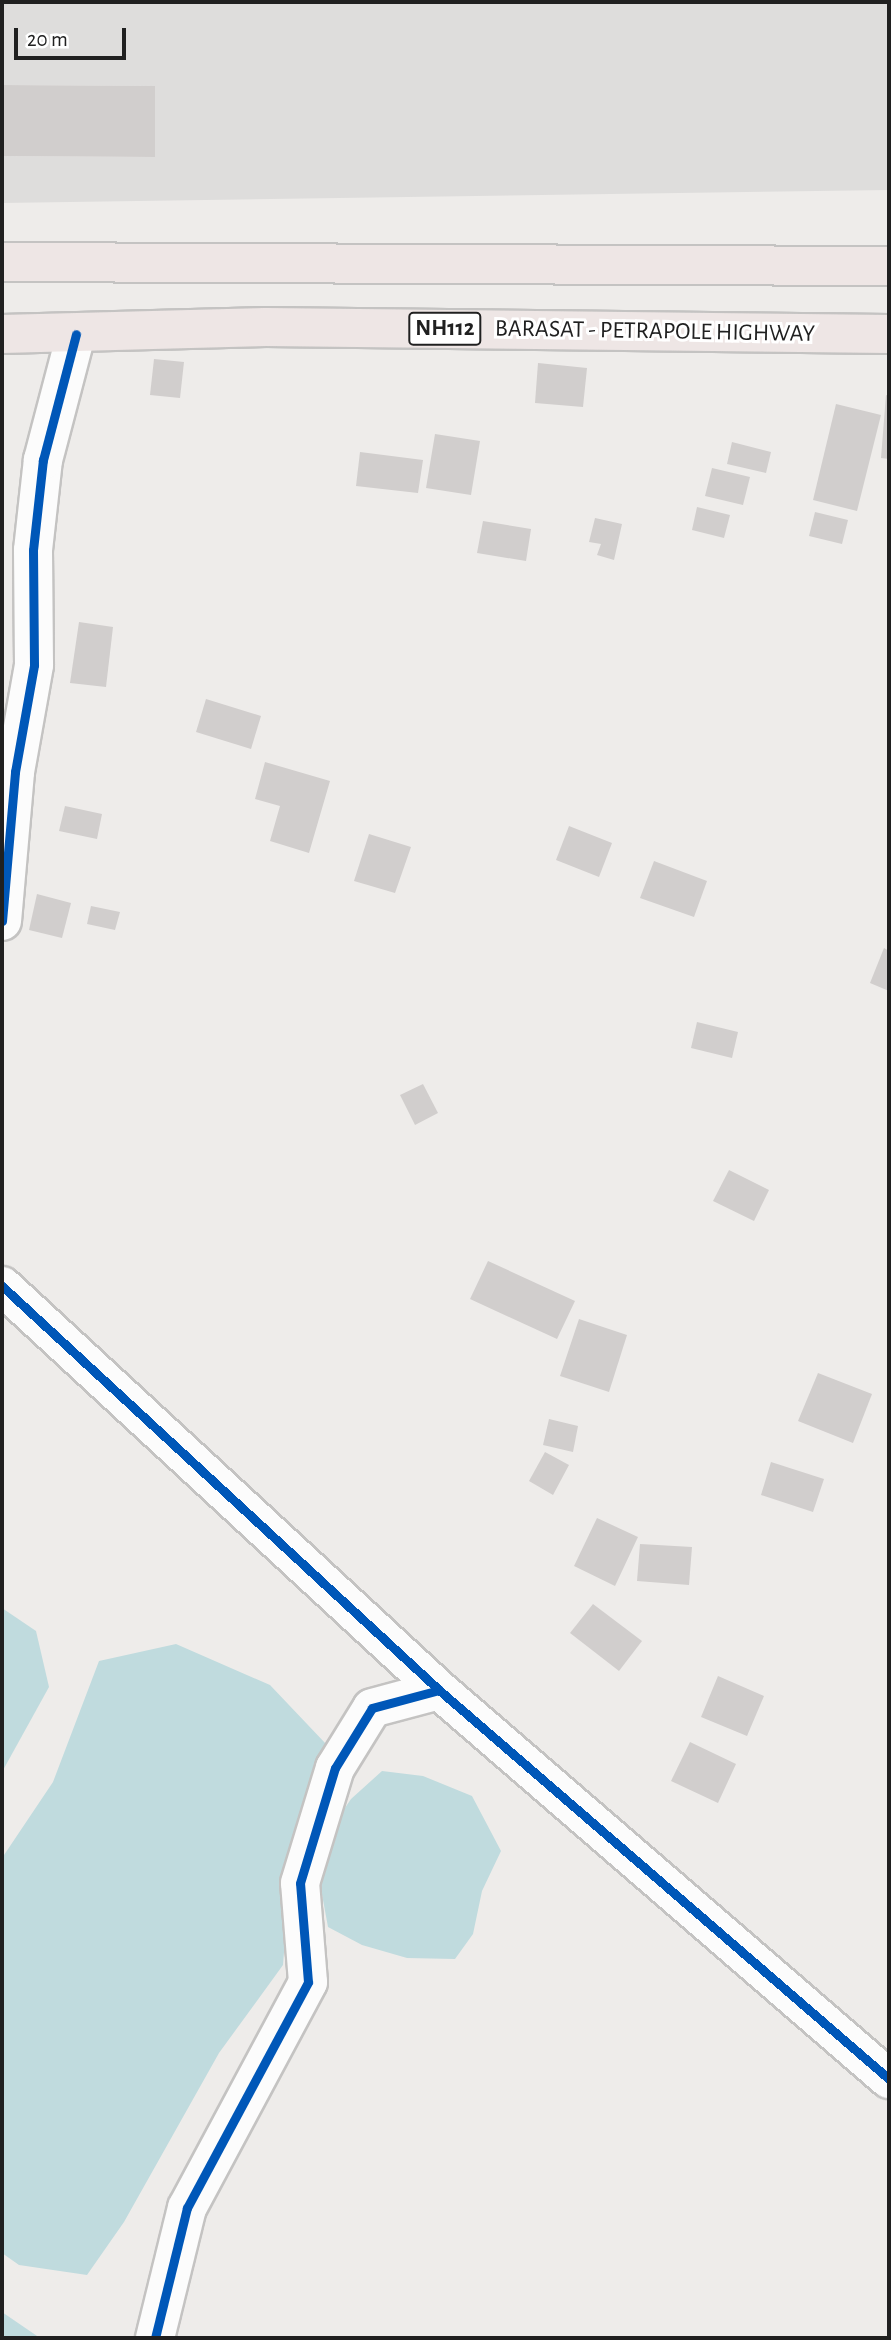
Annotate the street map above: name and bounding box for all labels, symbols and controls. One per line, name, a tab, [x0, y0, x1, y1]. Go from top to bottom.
scale bar	[18, 14, 130, 58]
text: 20 m	[27, 29, 68, 50]
road number: NH112	[408, 310, 482, 348]
street label: BARASAT - PETRAPOLE HIGHWAY	[495, 315, 815, 349]

